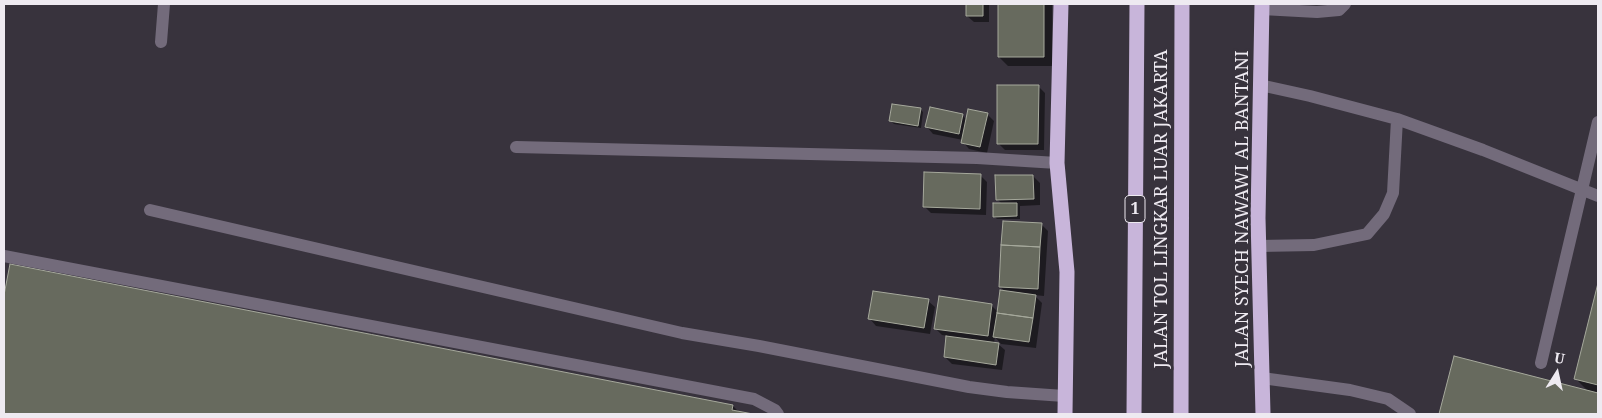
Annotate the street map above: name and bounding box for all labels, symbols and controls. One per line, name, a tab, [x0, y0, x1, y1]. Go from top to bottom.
street label: JALAN TOL LINGKAR LUAR JAKARTA	[1151, 50, 1173, 368]
street label: JALAN SYECH NAWAWI AL BANTANI	[1232, 50, 1254, 368]
road number: 1	[1125, 195, 1145, 222]
text: U	[1553, 347, 1566, 368]
north arrow	[1532, 348, 1582, 398]

